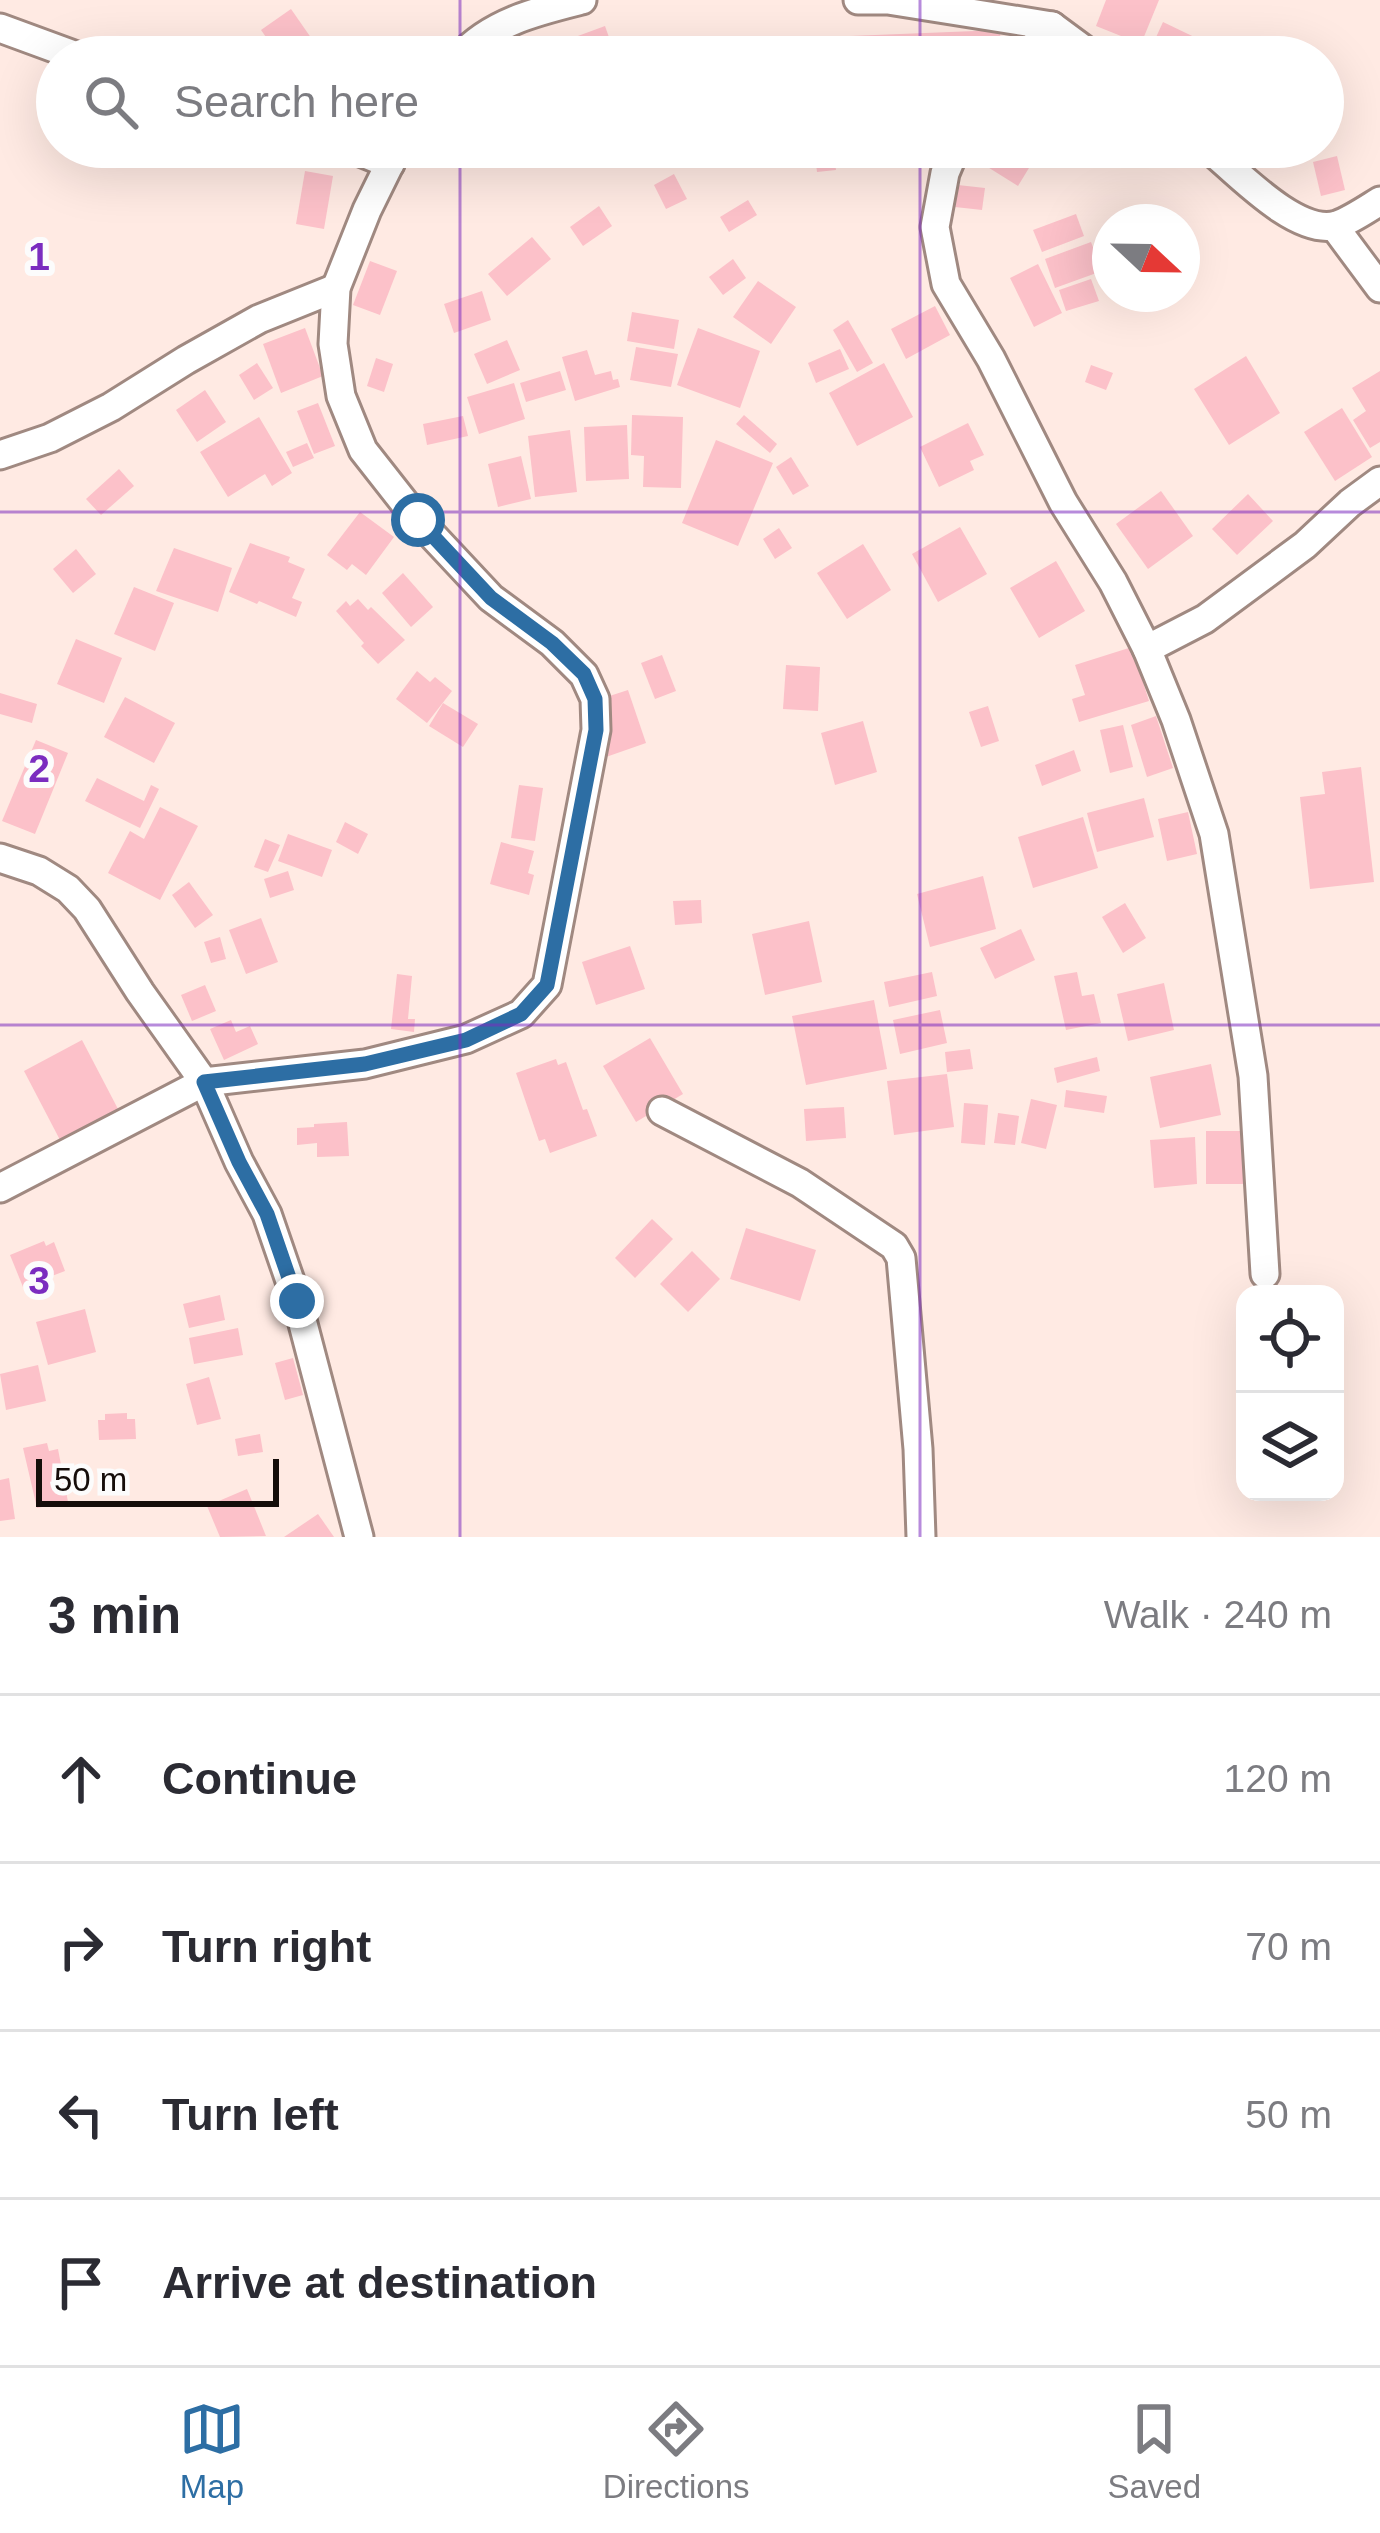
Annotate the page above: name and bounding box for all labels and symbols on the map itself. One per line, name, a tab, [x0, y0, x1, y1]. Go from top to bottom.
north arrow	[1092, 204, 1200, 312]
text: 1	[28, 235, 50, 278]
route start	[391, 493, 445, 547]
text: 2	[28, 747, 50, 790]
text: 3	[28, 1259, 50, 1302]
route end	[270, 1274, 324, 1328]
scale bar	[36, 1453, 279, 1506]

